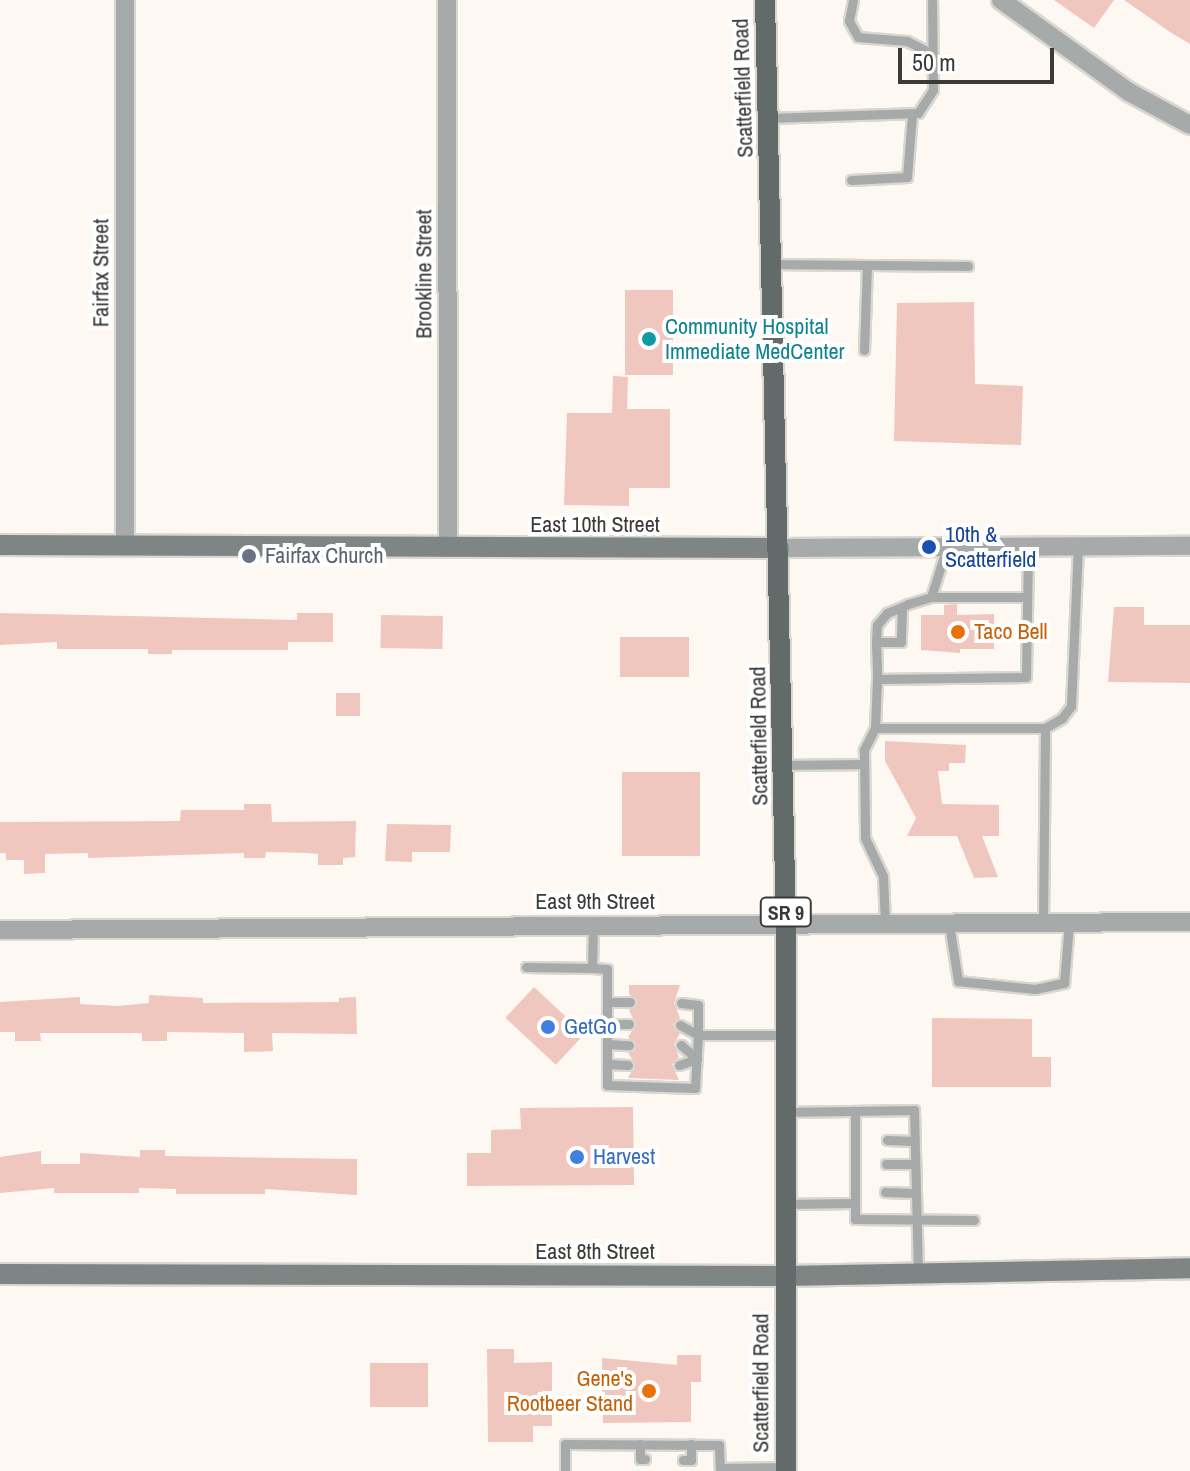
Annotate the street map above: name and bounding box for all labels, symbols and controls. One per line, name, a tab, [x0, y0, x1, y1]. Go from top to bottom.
street label: Scatterfield Road	[727, 18, 759, 158]
scale bar	[902, 32, 1058, 82]
text: 50 m	[912, 46, 956, 78]
street label: Brookline Street	[411, 209, 437, 339]
street label: Fairfax Street	[88, 219, 114, 327]
place label: Community Hospital Immediate MedCenter	[665, 313, 844, 364]
marker: Community Hospital Immediate MedCenter	[640, 330, 658, 348]
street label: East 10th Street	[530, 512, 660, 538]
place label: 10th & Scatterfield	[945, 521, 1036, 572]
marker: 10th & Scatterfield	[920, 538, 938, 556]
place label: Fairfax Church	[265, 543, 383, 569]
marker: Fairfax Church	[240, 547, 258, 565]
place label: Taco Bell	[974, 619, 1048, 645]
marker: Taco Bell	[949, 623, 967, 641]
street label: Scatterfield Road	[745, 666, 773, 806]
street label: East 9th Street	[535, 889, 655, 915]
road number: SR 9	[758, 896, 814, 928]
place label: GetGo	[564, 1014, 617, 1040]
marker: GetGo	[539, 1018, 557, 1036]
place label: Harvest	[593, 1144, 655, 1170]
marker: Harvest	[568, 1148, 586, 1166]
street label: East 8th Street	[535, 1239, 655, 1265]
street label: Scatterfield Road	[748, 1313, 774, 1453]
place label: Gene's Rootbeer Stand	[507, 1365, 633, 1416]
marker: Gene's Rootbeer Stand	[640, 1382, 658, 1400]

